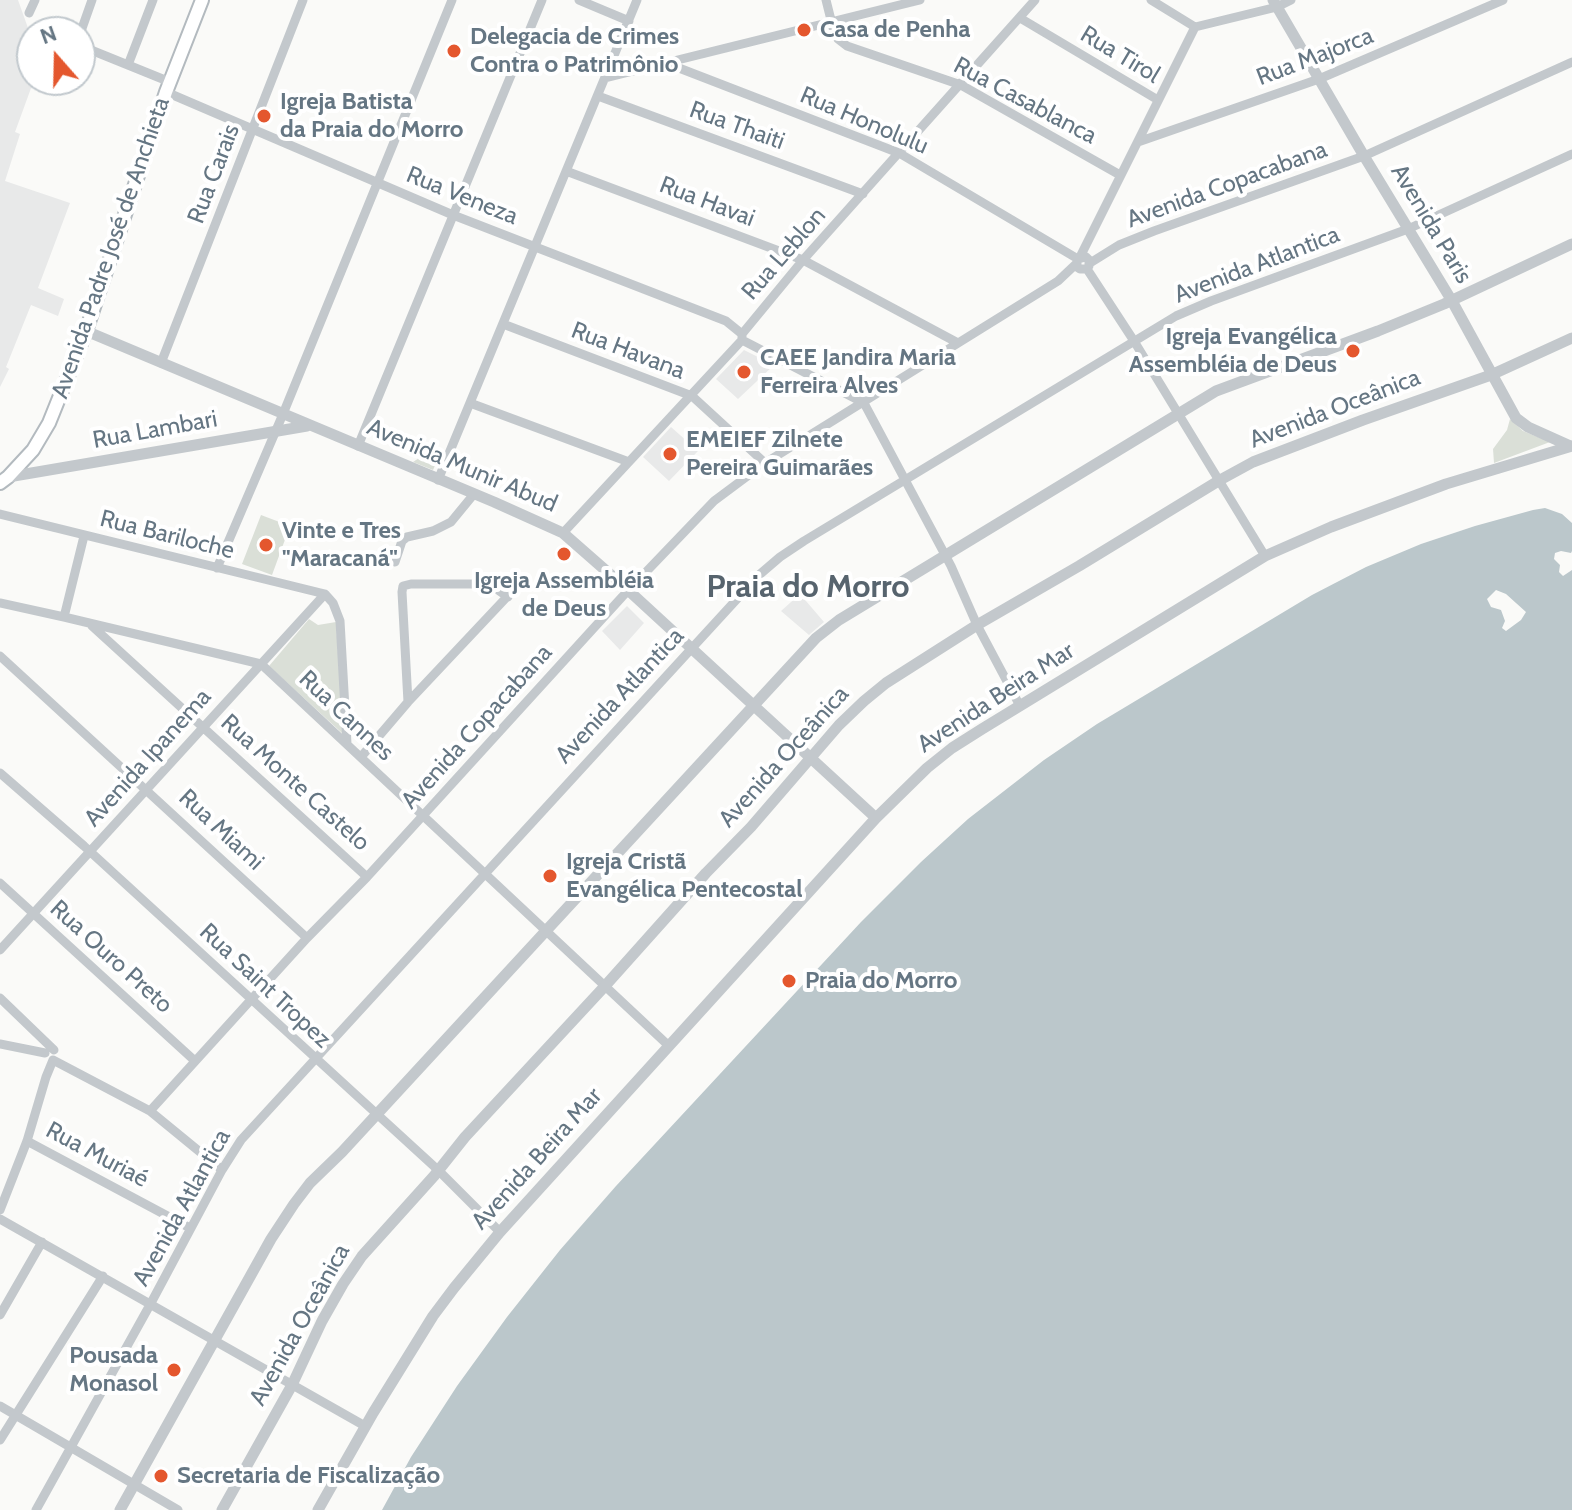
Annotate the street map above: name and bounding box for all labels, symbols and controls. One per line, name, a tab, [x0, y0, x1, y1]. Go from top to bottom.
north arrow	[16, 16, 96, 96]
place label: Casa de Penha	[820, 16, 970, 44]
text: N	[36, 20, 60, 50]
street label: Rua Tirol	[1075, 20, 1165, 90]
marker: Casa de Penha	[795, 21, 813, 39]
street label: Rua Majorca	[1253, 22, 1377, 92]
place label: Delegacia de Crimes Contra o Patrimônio	[470, 23, 679, 79]
marker: Delegacia de Crimes Contra o Patrimônio	[445, 42, 463, 60]
street label: Rua Casablanca	[949, 51, 1101, 151]
street label: Rua Honolulu	[796, 81, 932, 161]
place label: Igreja Batista da Praia do Morro	[280, 88, 463, 144]
street label: Avenida Padre José de Anchieta	[46, 94, 176, 402]
street label: Rua Thaiti	[686, 96, 788, 156]
marker: Igreja Batista da Praia do Morro	[255, 107, 273, 125]
street label: Rua Carais	[182, 120, 246, 228]
street label: Avenida Copacabana	[1123, 135, 1331, 235]
street label: Avenida Paris	[1384, 159, 1478, 289]
street label: Rua Veneza	[402, 161, 522, 231]
street label: Rua Havai	[655, 171, 759, 233]
street label: Rua Leblon	[736, 202, 832, 306]
street label: Avenida Atlantica	[1170, 220, 1344, 310]
street label: Rua Havana	[567, 316, 689, 386]
place label: Igreja Evangélica Assembléia de Deus	[1129, 323, 1337, 379]
marker: Igreja Evangélica Assembléia de Deus	[1344, 342, 1362, 360]
place label: CAEE Jandira Maria Ferreira Alves	[760, 344, 956, 400]
marker: CAEE Jandira Maria Ferreira Alves	[735, 363, 753, 381]
street label: Avenida Oceânica	[1246, 363, 1424, 455]
street label: Rua Lambari	[91, 405, 219, 455]
street label: Avenida Munir Abud	[363, 413, 561, 519]
place label: EMEIEF Zilnete Pereira Guimarães	[686, 426, 873, 482]
marker: EMEIEF Zilnete Pereira Guimarães	[661, 445, 679, 463]
street label: Rua Bariloche	[97, 504, 237, 566]
place label: Vinte e Tres "Maracaná"	[282, 517, 401, 573]
marker: Vinte e Tres "Maracaná"	[257, 536, 275, 554]
marker: Igreja Assembléia de Deus	[555, 545, 573, 563]
place label: Igreja Assembléia de Deus	[474, 567, 654, 623]
district label: Praia do Morro	[706, 569, 910, 607]
street label: Avenida Atlantica	[550, 622, 690, 770]
street label: Avenida Beira Mar	[912, 637, 1080, 759]
street label: Avenida Copacabana	[396, 639, 558, 815]
street label: Rua Cannes	[293, 665, 399, 767]
street label: Avenida Oceânica	[713, 680, 855, 834]
street label: Avenida Ipanema	[79, 683, 217, 833]
street label: Rua Monte Castelo	[215, 709, 375, 857]
street label: Rua Miami	[173, 783, 269, 877]
place label: Igreja Cristã Evangélica Pentecostal	[566, 848, 803, 904]
marker: Igreja Cristã Evangélica Pentecostal	[541, 867, 559, 885]
street label: Rua Ouro Preto	[44, 895, 178, 1019]
street label: Rua Saint Tropez	[193, 918, 337, 1054]
place label: Praia do Morro	[805, 967, 957, 995]
marker: Praia do Morro	[780, 972, 798, 990]
street label: Avenida Beira Mar	[466, 1082, 608, 1236]
street label: Rua Muriaé	[41, 1116, 153, 1194]
street label: Avenida Atlantica	[127, 1125, 237, 1291]
street label: Avenida Oceânica	[244, 1239, 356, 1411]
place label: Pousada Monasol	[69, 1342, 158, 1398]
marker: Pousada Monasol	[165, 1361, 183, 1379]
place label: Secretaria de Fiscalização	[177, 1462, 440, 1490]
marker: Secretaria de Fiscalização	[152, 1467, 170, 1485]

